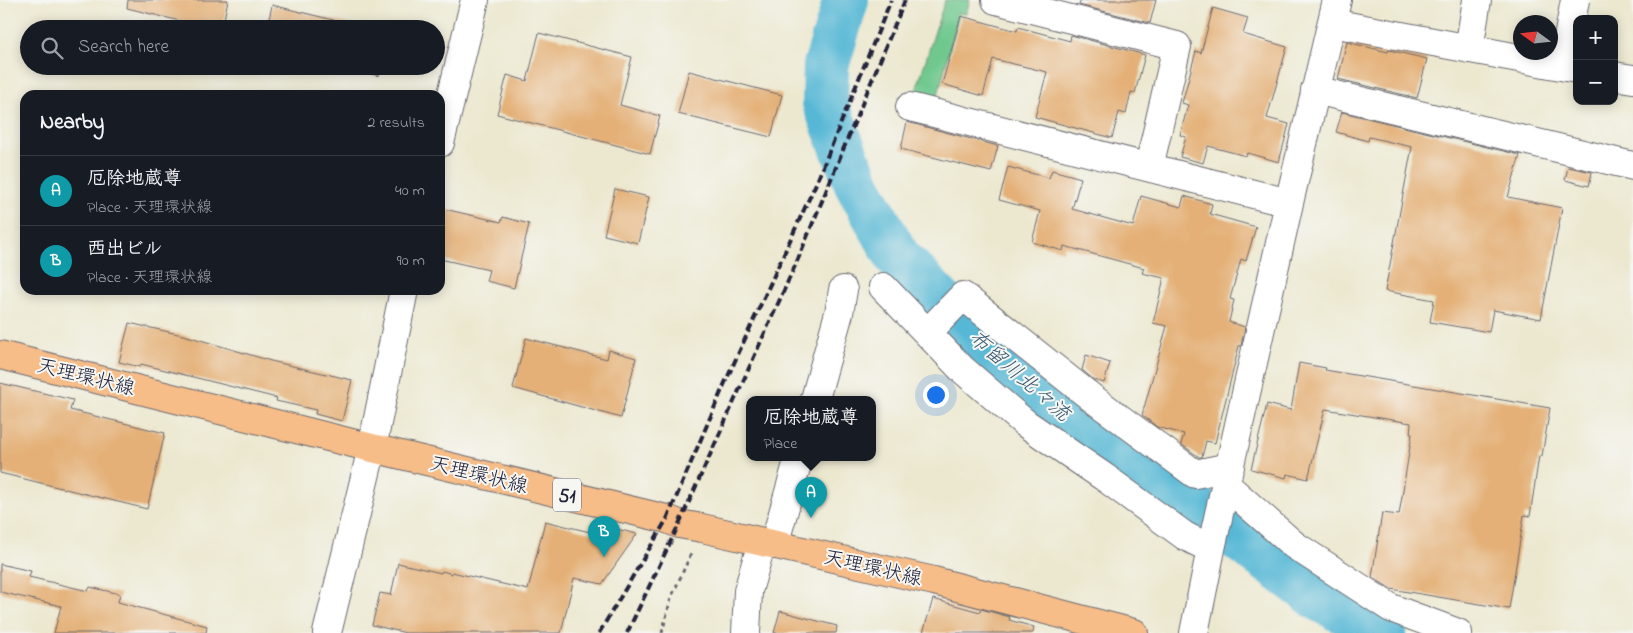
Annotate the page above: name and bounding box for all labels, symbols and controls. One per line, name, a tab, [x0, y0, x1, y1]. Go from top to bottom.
north arrow	[1513, 15, 1558, 60]
map controls	[1573, 15, 1618, 105]
button: +	[1573, 15, 1618, 60]
search box	[20, 20, 445, 75]
icon: search	[38, 34, 66, 62]
text: Search here	[78, 34, 169, 61]
button: −	[1573, 60, 1618, 105]
text: Nearby	[40, 108, 104, 138]
text: 2 results	[367, 111, 425, 135]
text: 厄除地蔵尊	[87, 166, 182, 193]
text: A	[51, 179, 61, 203]
text: 40 m	[395, 179, 425, 203]
text: Place · 天理環状線	[87, 196, 212, 220]
text: 西出ビル	[87, 236, 163, 263]
text: B	[51, 249, 61, 273]
text: 90 m	[397, 249, 425, 273]
text: Place · 天理環状線	[87, 266, 212, 290]
water label: 布留川北々流	[961, 324, 1078, 430]
street label: 天理環状線	[33, 352, 137, 405]
your location	[923, 382, 949, 408]
popup	[746, 396, 876, 461]
text: 厄除地蔵尊	[763, 405, 859, 432]
text: Place	[763, 432, 797, 456]
street label: 天理環状線	[426, 450, 530, 503]
pin: A	[795, 477, 827, 518]
road number: 51	[553, 478, 581, 512]
pin: B	[588, 516, 620, 557]
street label: 天理環状線	[820, 544, 924, 595]

